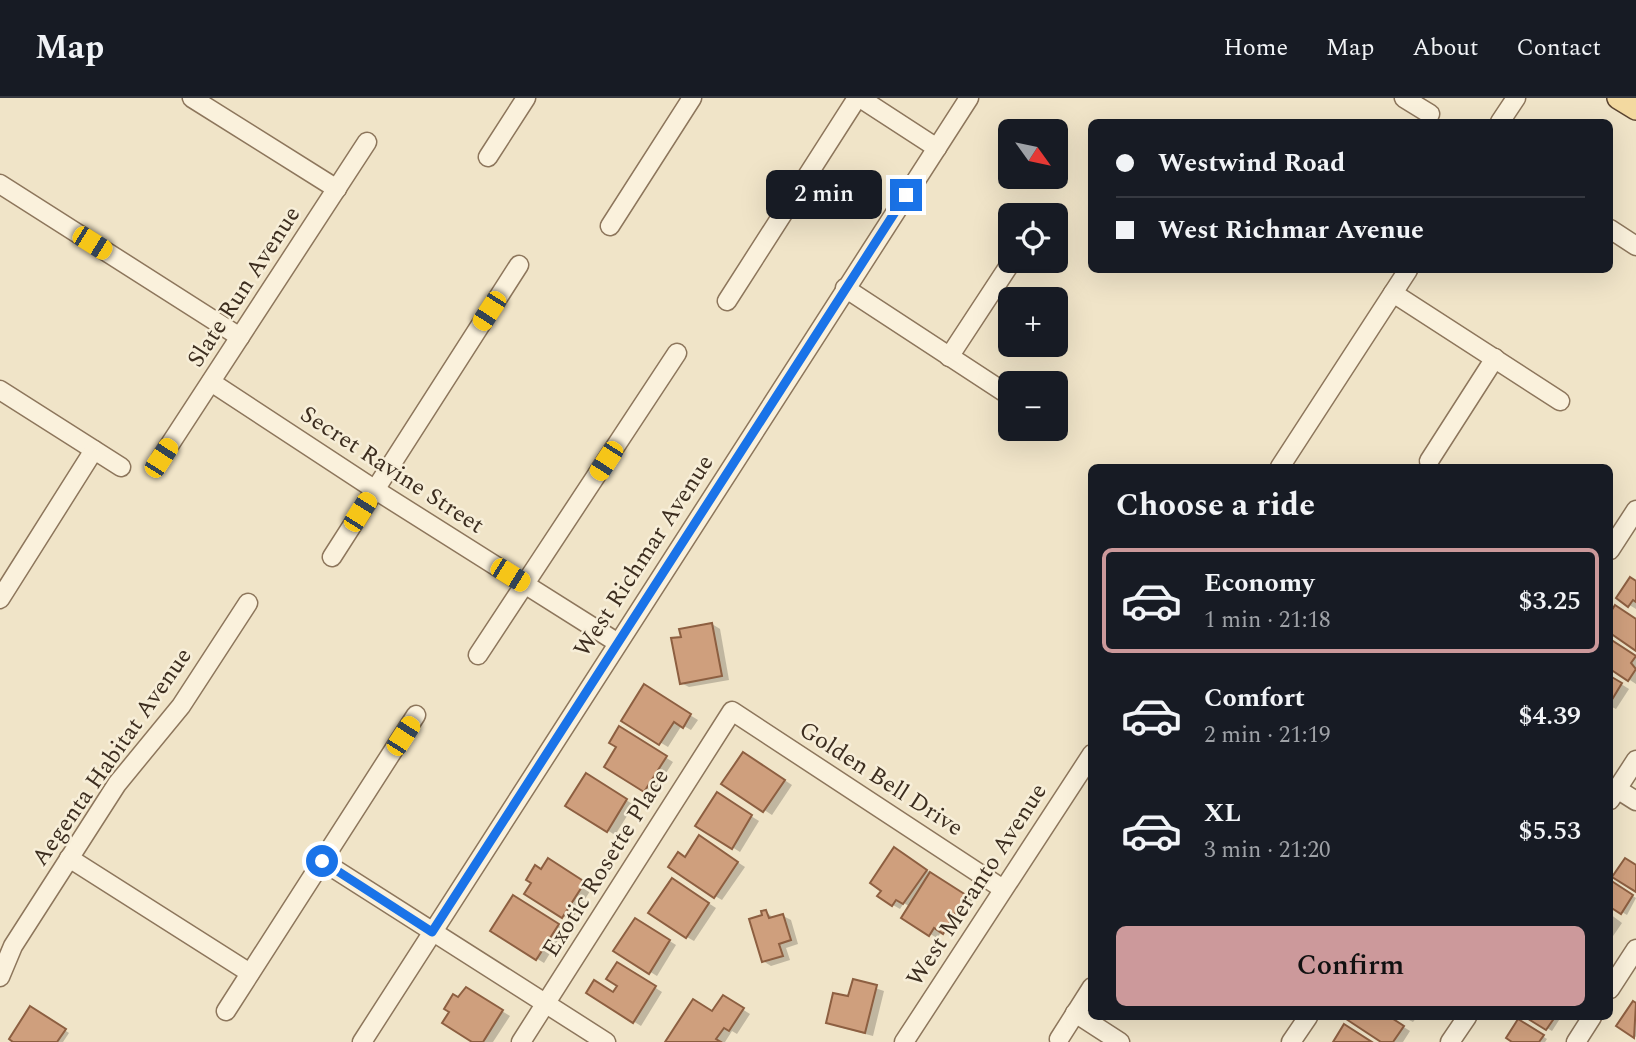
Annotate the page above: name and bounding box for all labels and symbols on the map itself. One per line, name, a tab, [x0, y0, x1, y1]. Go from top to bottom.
north arrow	[998, 119, 1068, 189]
callout: 2 min	[766, 170, 881, 220]
route end	[890, 179, 922, 211]
street label: Slate Run Avenue	[178, 199, 310, 375]
car	[69, 223, 116, 263]
car	[469, 288, 510, 334]
street label: Secret Ravine Street	[293, 397, 491, 543]
car	[141, 435, 182, 481]
car	[586, 438, 627, 484]
street label: West Richmar Avenue	[565, 448, 723, 664]
car	[340, 489, 381, 535]
car	[487, 555, 534, 595]
street label: Aegenta Habitat Avenue	[23, 640, 201, 874]
street label: Golden Bell Drive	[792, 712, 970, 846]
car	[383, 713, 424, 759]
street label: Exotic Rosette Place	[533, 762, 679, 964]
street label: West Meranto Avenue	[898, 776, 1056, 994]
route start	[306, 845, 338, 877]

